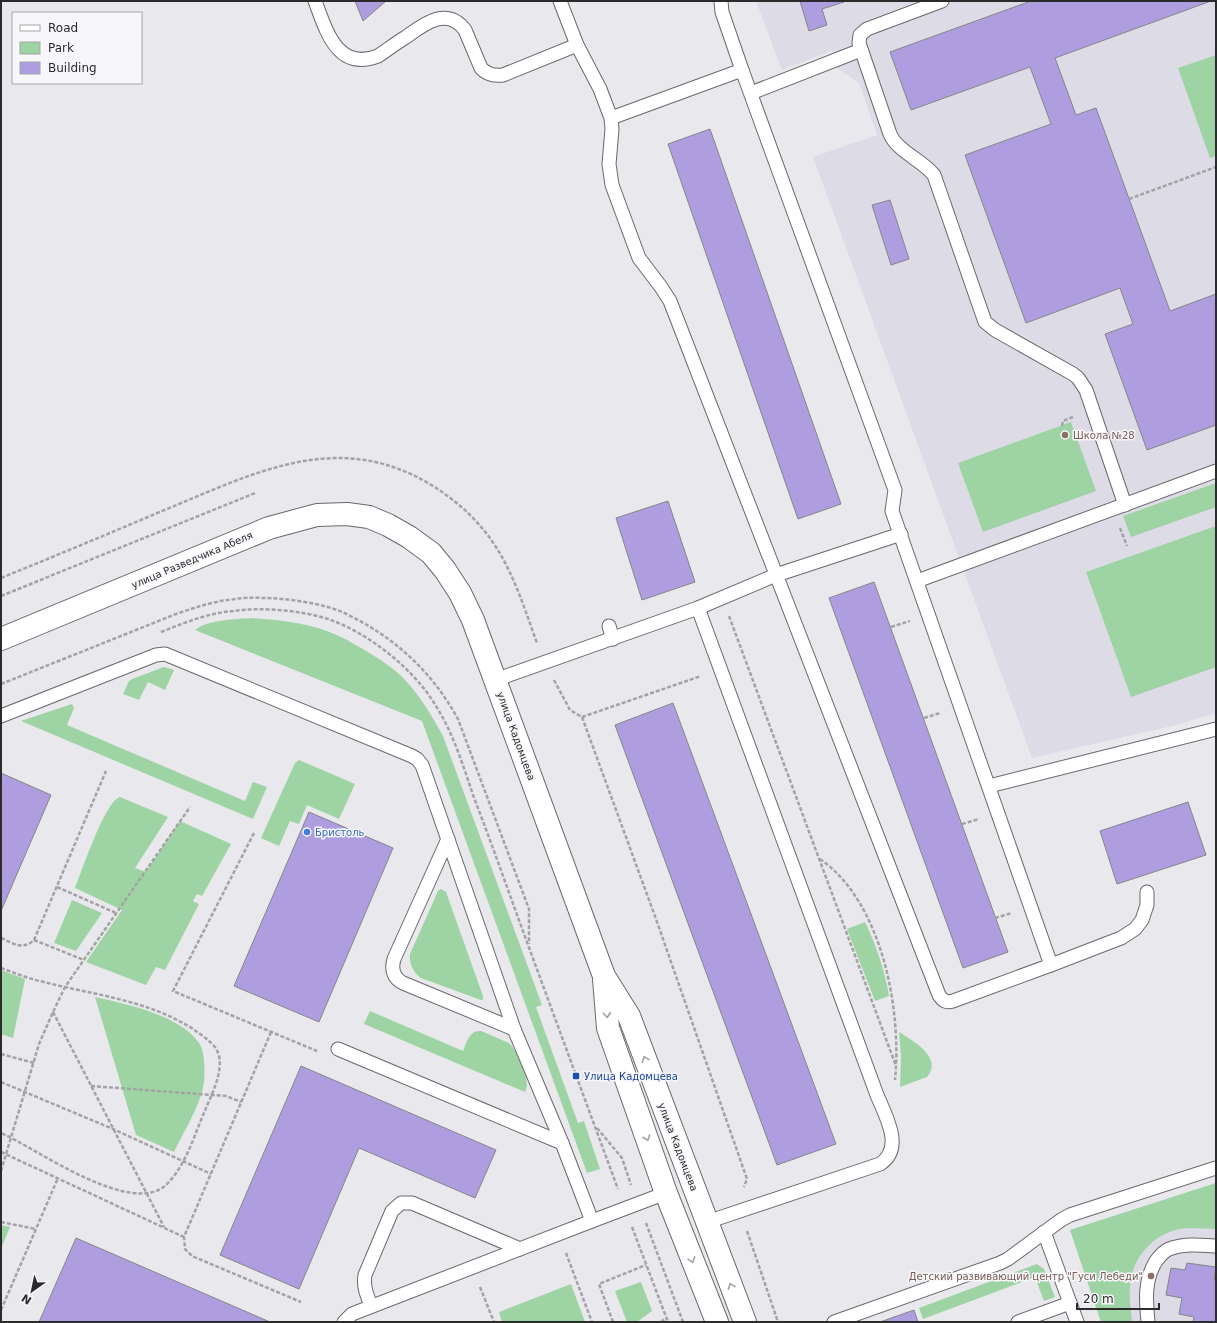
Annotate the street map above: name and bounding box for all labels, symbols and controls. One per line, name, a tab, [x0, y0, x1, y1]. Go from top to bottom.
legend	[12, 12, 142, 84]
text: Road	[48, 21, 78, 35]
text: Park	[48, 41, 74, 55]
text: Building	[48, 61, 97, 75]
marker: Школа №28	[1060, 430, 1070, 440]
place label: Школа №28	[1073, 430, 1135, 441]
street label: улица Разведчика Абеля	[130, 529, 254, 591]
street label: улица Кадомцева	[495, 690, 537, 782]
marker: Бристоль	[302, 827, 312, 837]
place label: Бристоль	[315, 827, 365, 838]
one-way arrow	[602, 1012, 611, 1018]
one-way arrow	[642, 1056, 650, 1063]
marker: Улица Кадомцева	[571, 1071, 581, 1081]
place label: Улица Кадомцева	[584, 1071, 678, 1082]
street label: улица Кадомцева	[656, 1101, 700, 1193]
one-way arrow	[642, 1135, 650, 1142]
one-way arrow	[688, 1256, 696, 1263]
north arrow	[12, 1271, 52, 1311]
place label: Детский развивающий центр "Гуси Лебеди"	[909, 1271, 1143, 1282]
marker: Детский развивающий центр "Гуси Лебеди"	[1146, 1271, 1156, 1281]
one-way arrow	[727, 1282, 735, 1289]
scale bar	[1077, 1285, 1159, 1311]
text: N	[19, 1291, 34, 1307]
text: 20 m	[1083, 1292, 1114, 1306]

